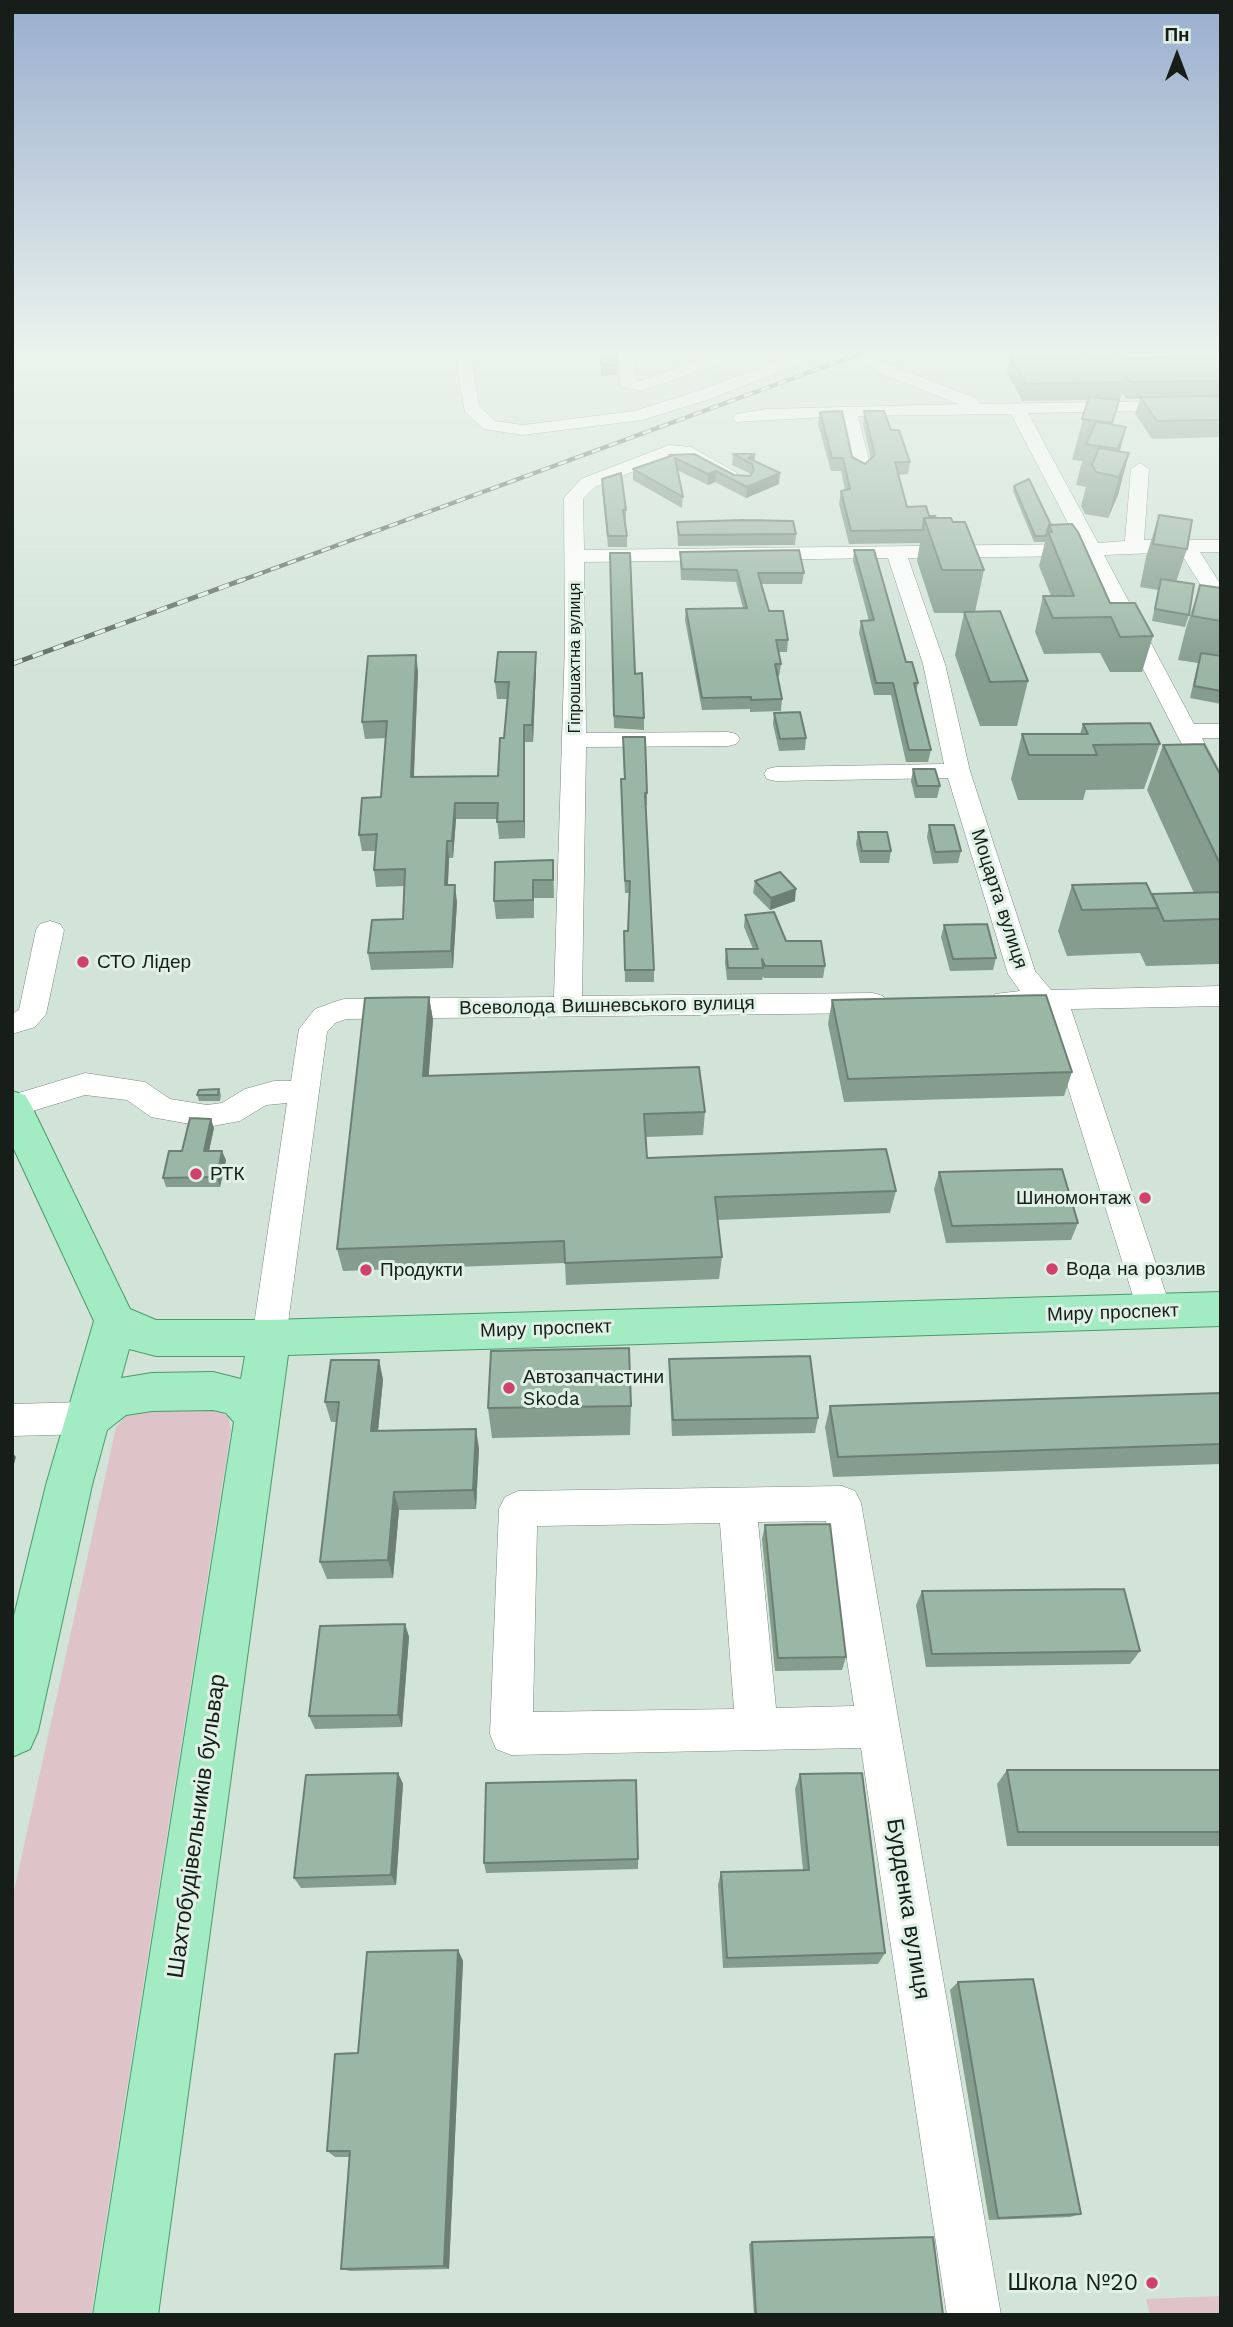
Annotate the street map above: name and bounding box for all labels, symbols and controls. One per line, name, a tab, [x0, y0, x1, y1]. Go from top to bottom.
north arrow	[1142, 21, 1212, 91]
text: Пн	[1164, 23, 1190, 46]
street label: Гіпрошахтна вулиця	[565, 583, 585, 733]
street label: Моцарта вулиця	[966, 826, 1032, 972]
place label: СТО Лідер	[97, 951, 191, 973]
marker: СТО Лідер	[75, 954, 91, 970]
street label: Всеволода Вишневського вулиця	[459, 992, 755, 1020]
place label: РТК	[210, 1163, 244, 1185]
marker: РТК	[188, 1166, 204, 1182]
place label: Шиномонтаж	[1016, 1187, 1131, 1209]
marker: Шиномонтаж	[1137, 1190, 1153, 1206]
place label: Вода на розлив	[1066, 1258, 1206, 1280]
place label: Продукти	[380, 1259, 463, 1281]
marker: Вода на розлив	[1044, 1261, 1060, 1277]
marker: Продукти	[358, 1262, 374, 1278]
street label: Миру проспект	[1047, 1299, 1179, 1327]
street label: Миру проспект	[480, 1315, 612, 1343]
place label: Автозапчастини Skoda	[523, 1366, 664, 1410]
marker: Автозапчастини Skoda	[501, 1380, 517, 1396]
street label: Шахтобудівельників бульвар	[162, 1672, 232, 1980]
street label: Бурденка вулиця	[880, 1817, 936, 2001]
place label: Школа №20	[1007, 2269, 1138, 2297]
marker: Школа №20	[1144, 2275, 1160, 2291]

